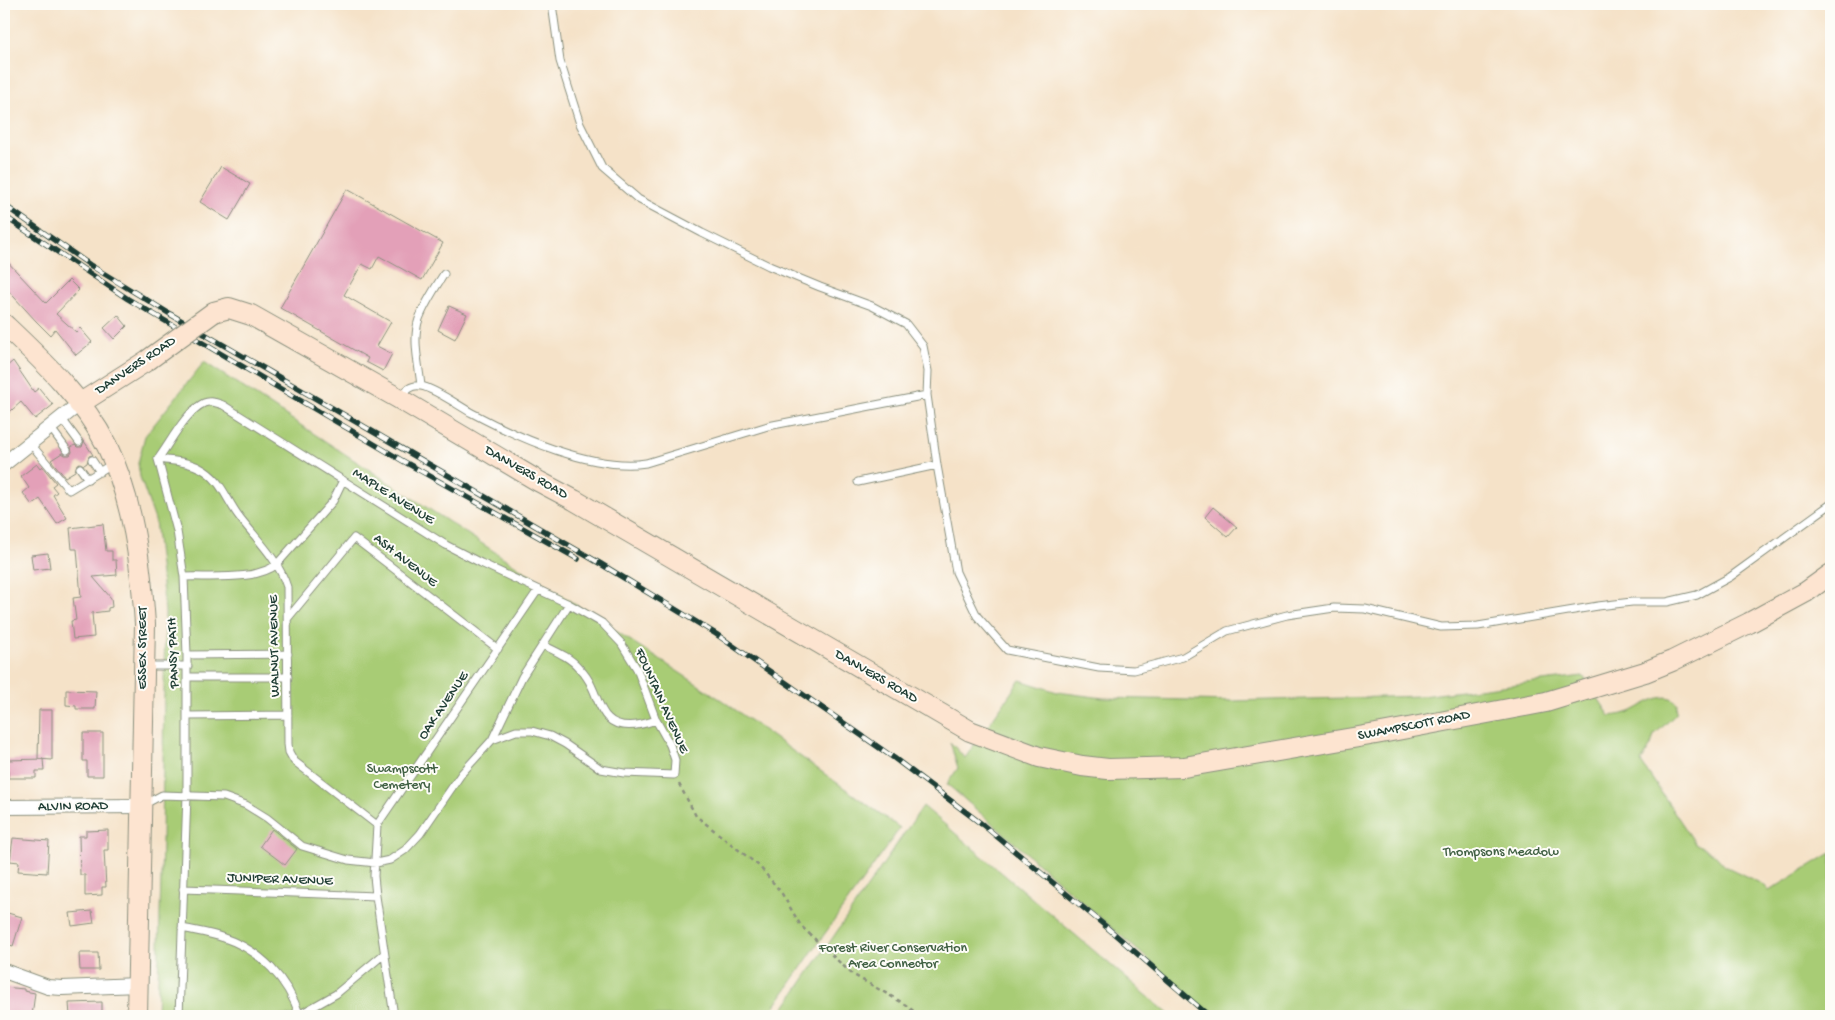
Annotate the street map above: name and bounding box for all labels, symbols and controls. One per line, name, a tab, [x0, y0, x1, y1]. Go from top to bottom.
street label: DANVERS ROAD	[92, 332, 180, 400]
street label: DANVERS ROAD	[480, 442, 571, 504]
street label: MAPLE AVENUE	[349, 465, 438, 530]
street label: ASH AVENUE	[370, 531, 441, 592]
street label: WALNUT AVENUE	[266, 594, 284, 697]
street label: ESSEX STREET	[135, 606, 152, 690]
street label: PANSY PATH	[164, 616, 184, 690]
street label: FOUNTAIN AVENUE	[630, 645, 692, 757]
street label: DANVERS ROAD	[830, 646, 921, 708]
street label: OAK AVENUE	[415, 668, 474, 743]
street label: SWAMPSCOTT ROAD	[1357, 707, 1472, 745]
park label: Swampscott Cemetery	[367, 761, 439, 794]
street label: ALVIN ROAD	[38, 798, 109, 816]
park label: Thompsons Meadow	[1442, 844, 1559, 861]
street label: JUNIPER AVENUE	[227, 870, 334, 890]
park label: Forest River Conservation Area Connector	[818, 940, 967, 973]

